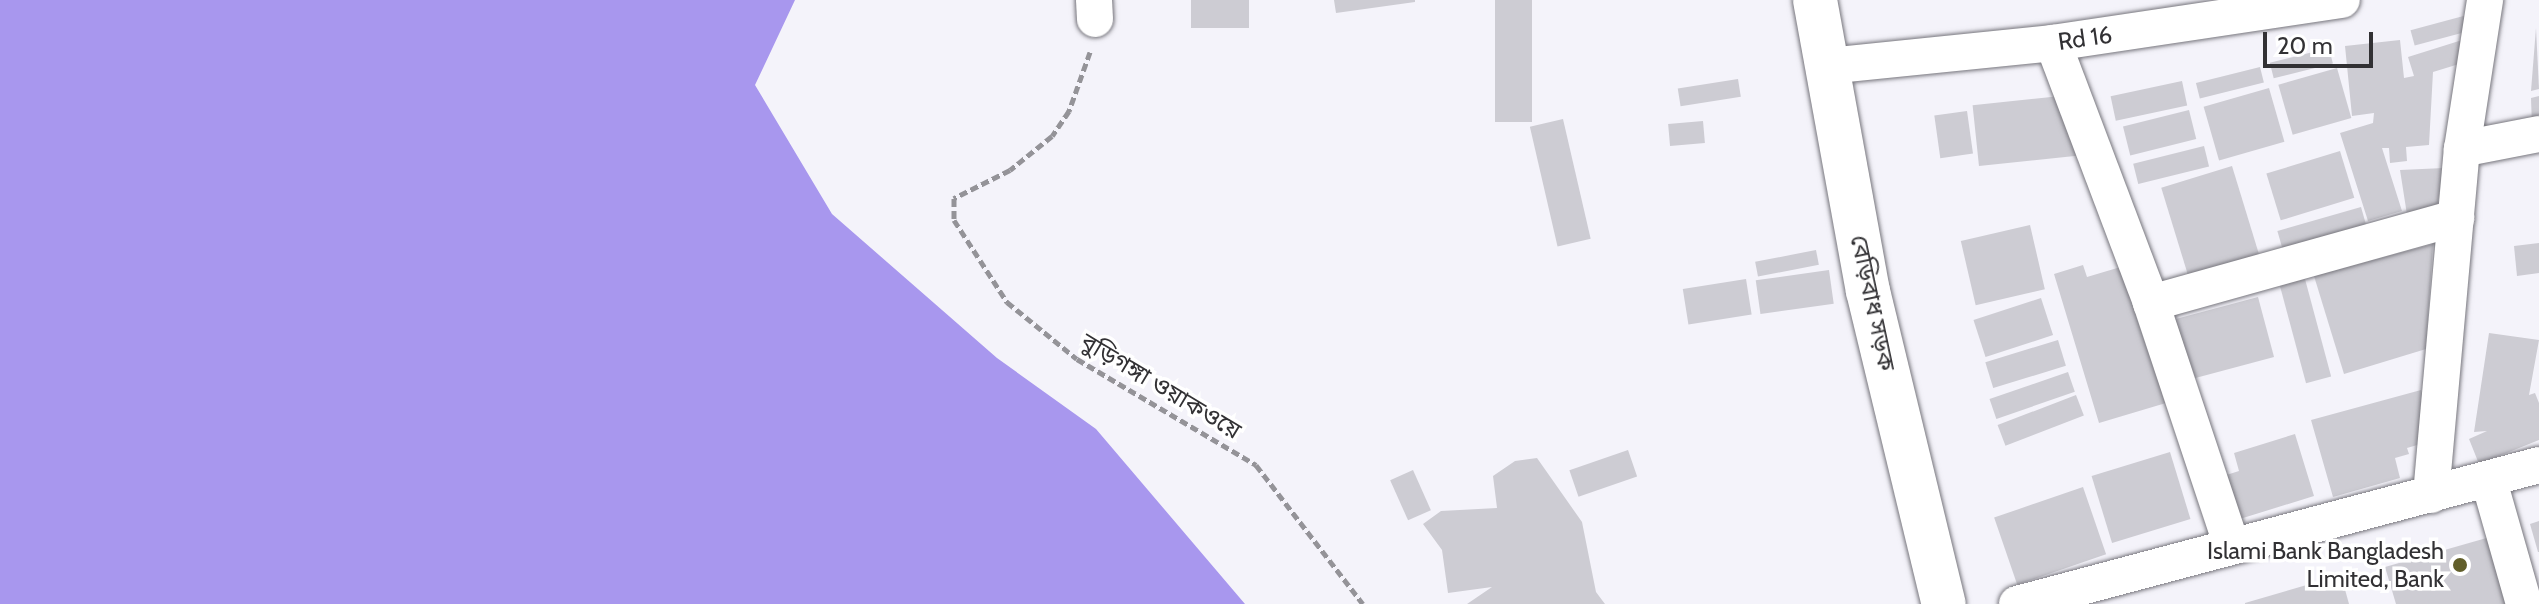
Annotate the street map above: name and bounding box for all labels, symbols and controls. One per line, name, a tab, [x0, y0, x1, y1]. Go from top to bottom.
scale bar	[2267, 16, 2377, 66]
street label: Rd 16	[2056, 20, 2114, 56]
text: 20 m	[2277, 31, 2333, 60]
street label: বেড়িবাধ সড়ক	[1845, 232, 1901, 374]
street label: বুড়িগঙ্গা ওয়াকওয়ে	[1076, 327, 1246, 445]
place label: Islami Bank Bangladesh Limited, Bank	[2207, 537, 2444, 593]
marker: Islami Bank Bangladesh Limited, Bank	[2451, 556, 2469, 574]

